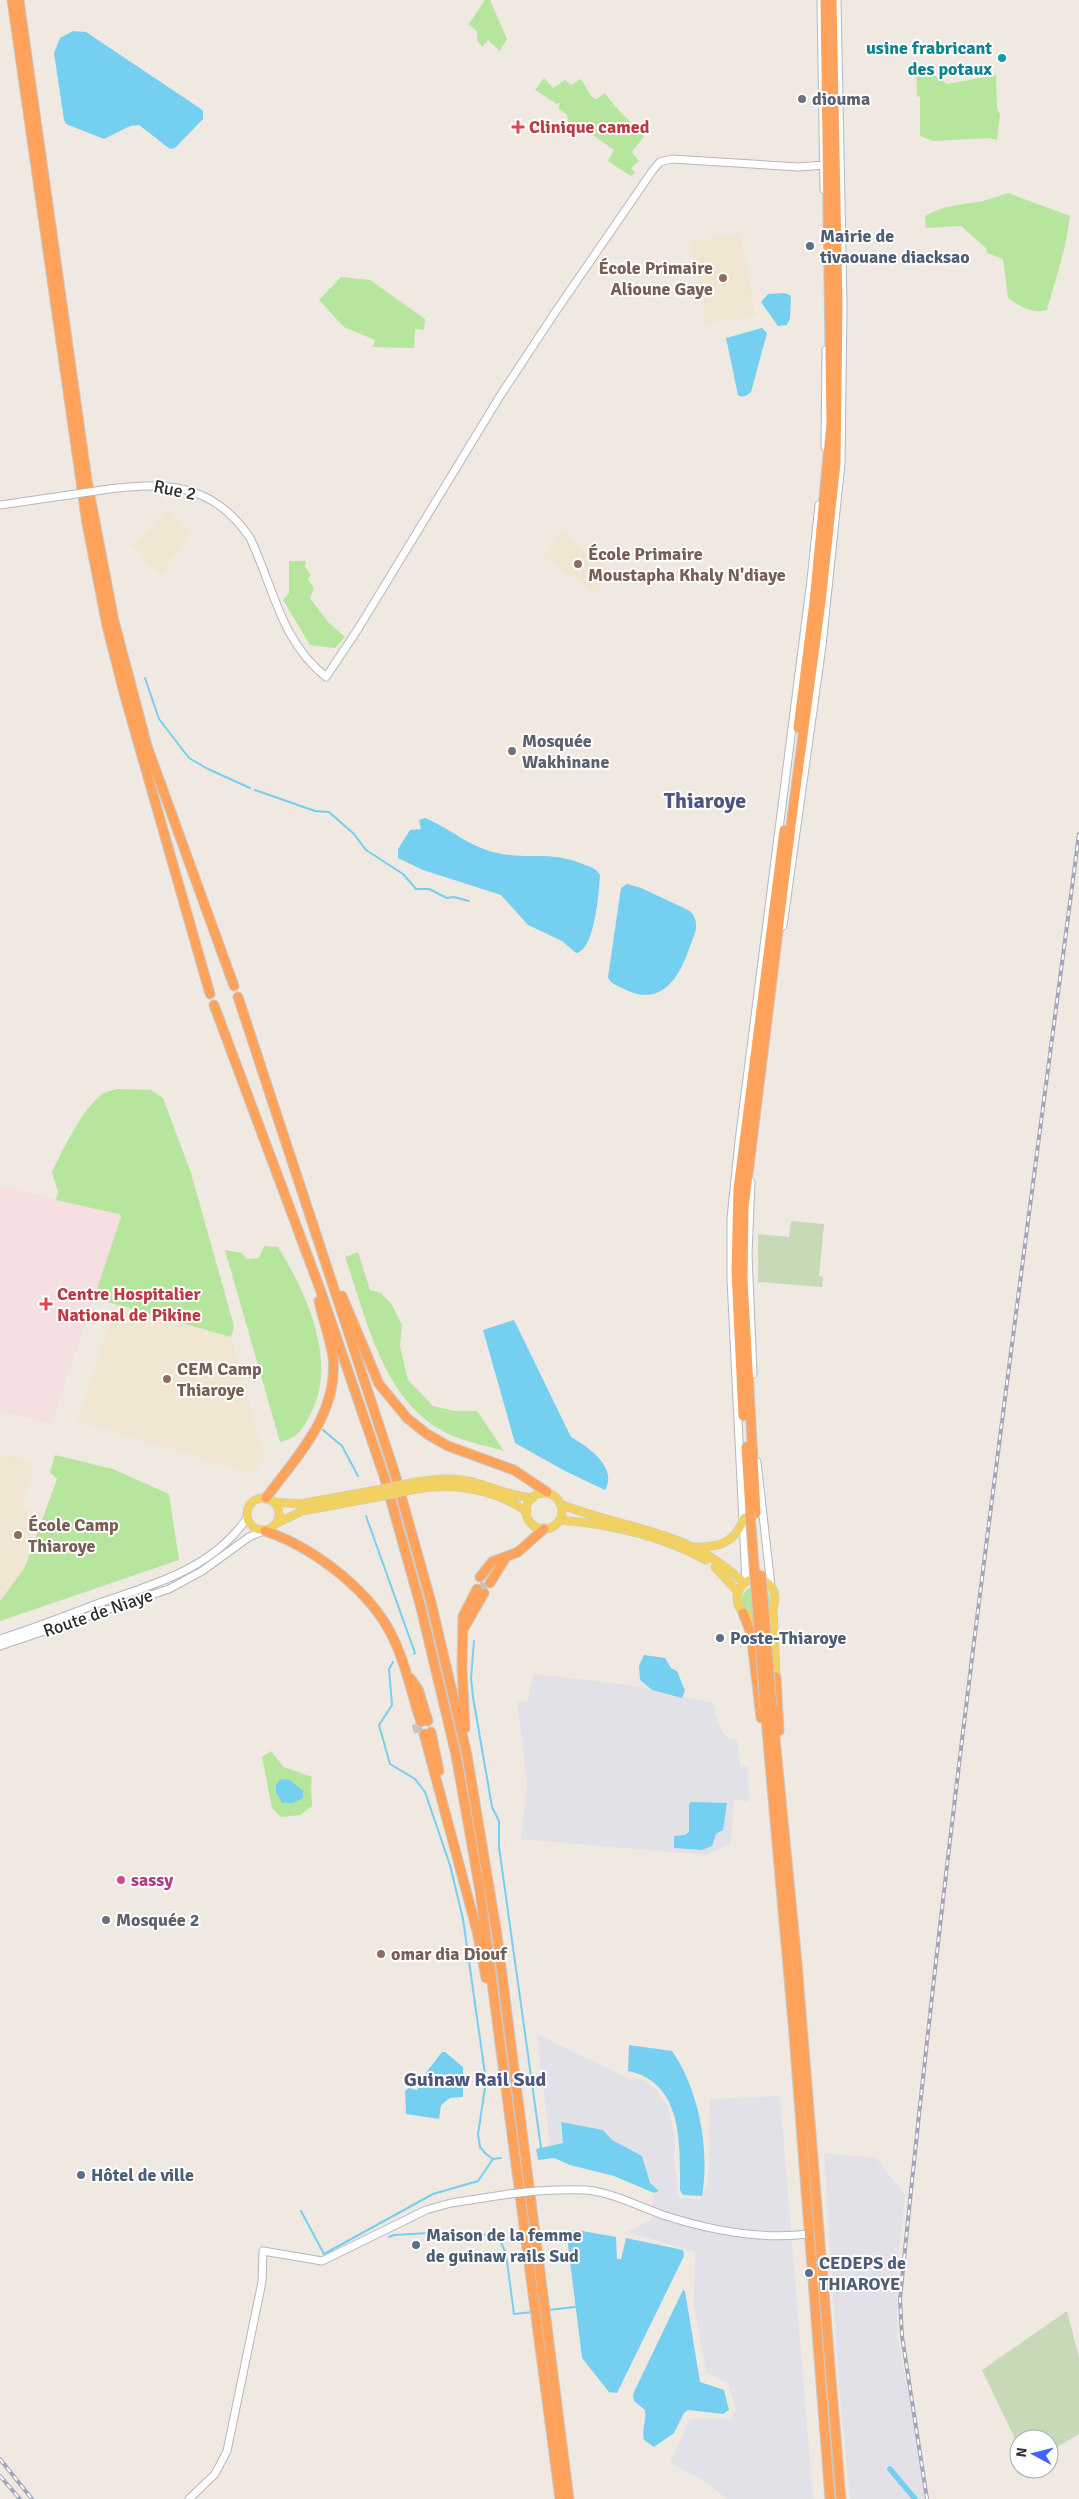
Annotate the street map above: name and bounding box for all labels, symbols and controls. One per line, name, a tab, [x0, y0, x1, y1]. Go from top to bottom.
place label: usine frabricant des potaux	[866, 37, 992, 80]
marker: usine frabricant des potaux	[996, 52, 1008, 64]
place label: diouma	[812, 88, 870, 110]
marker: diouma	[796, 93, 808, 105]
place label: Clinique camed	[529, 116, 650, 138]
marker: Clinique camed	[511, 120, 525, 134]
place label: Mairie de tivaouane diacksao	[819, 225, 970, 268]
marker: Mairie de tivaouane diacksao	[804, 240, 816, 252]
place label: École Primaire Alioune Gaye	[598, 257, 713, 300]
marker: École Primaire Alioune Gaye	[717, 272, 729, 284]
street label: Rue 2	[152, 475, 198, 505]
place label: École Primaire Moustapha Khaly N'diaye	[588, 543, 786, 586]
marker: École Primaire Moustapha Khaly N'diaye	[572, 558, 584, 570]
place label: Mosquée Wakhinane	[522, 730, 609, 773]
marker: Mosquée Wakhinane	[506, 745, 518, 757]
district label: Thiaroye	[664, 787, 746, 814]
place label: Centre Hospitalier National de Pikine	[57, 1283, 202, 1326]
marker: Centre Hospitalier National de Pikine	[39, 1297, 53, 1311]
place label: CEM Camp Thiaroye	[177, 1358, 262, 1401]
marker: CEM Camp Thiaroye	[161, 1373, 173, 1385]
place label: École Camp Thiaroye	[28, 1514, 119, 1557]
marker: École Camp Thiaroye	[12, 1529, 24, 1541]
street label: Route de Niaye	[40, 1584, 156, 1642]
place label: Poste-Thiaroye	[730, 1627, 847, 1649]
marker: Poste-Thiaroye	[714, 1632, 726, 1644]
place label: sassy	[131, 1869, 173, 1891]
marker: sassy	[115, 1874, 127, 1886]
place label: Mosquée 2	[116, 1909, 199, 1931]
marker: Mosquée 2	[100, 1914, 112, 1926]
place label: omar dia Diouf	[391, 1943, 508, 1965]
marker: omar dia Diouf	[375, 1948, 387, 1960]
district label: Guinaw Rail Sud	[404, 2067, 547, 2092]
place label: Hôtel de ville	[91, 2164, 194, 2186]
marker: Hôtel de ville	[75, 2169, 87, 2181]
place label: Maison de la femme de guinaw rails Sud	[426, 2224, 582, 2267]
marker: Maison de la femme de guinaw rails Sud	[410, 2239, 422, 2251]
place label: CEDEPS de THIAROYE	[819, 2252, 906, 2295]
marker: CEDEPS de THIAROYE	[803, 2267, 815, 2279]
north arrow	[1009, 2429, 1059, 2479]
text: N	[1013, 2447, 1031, 2458]

